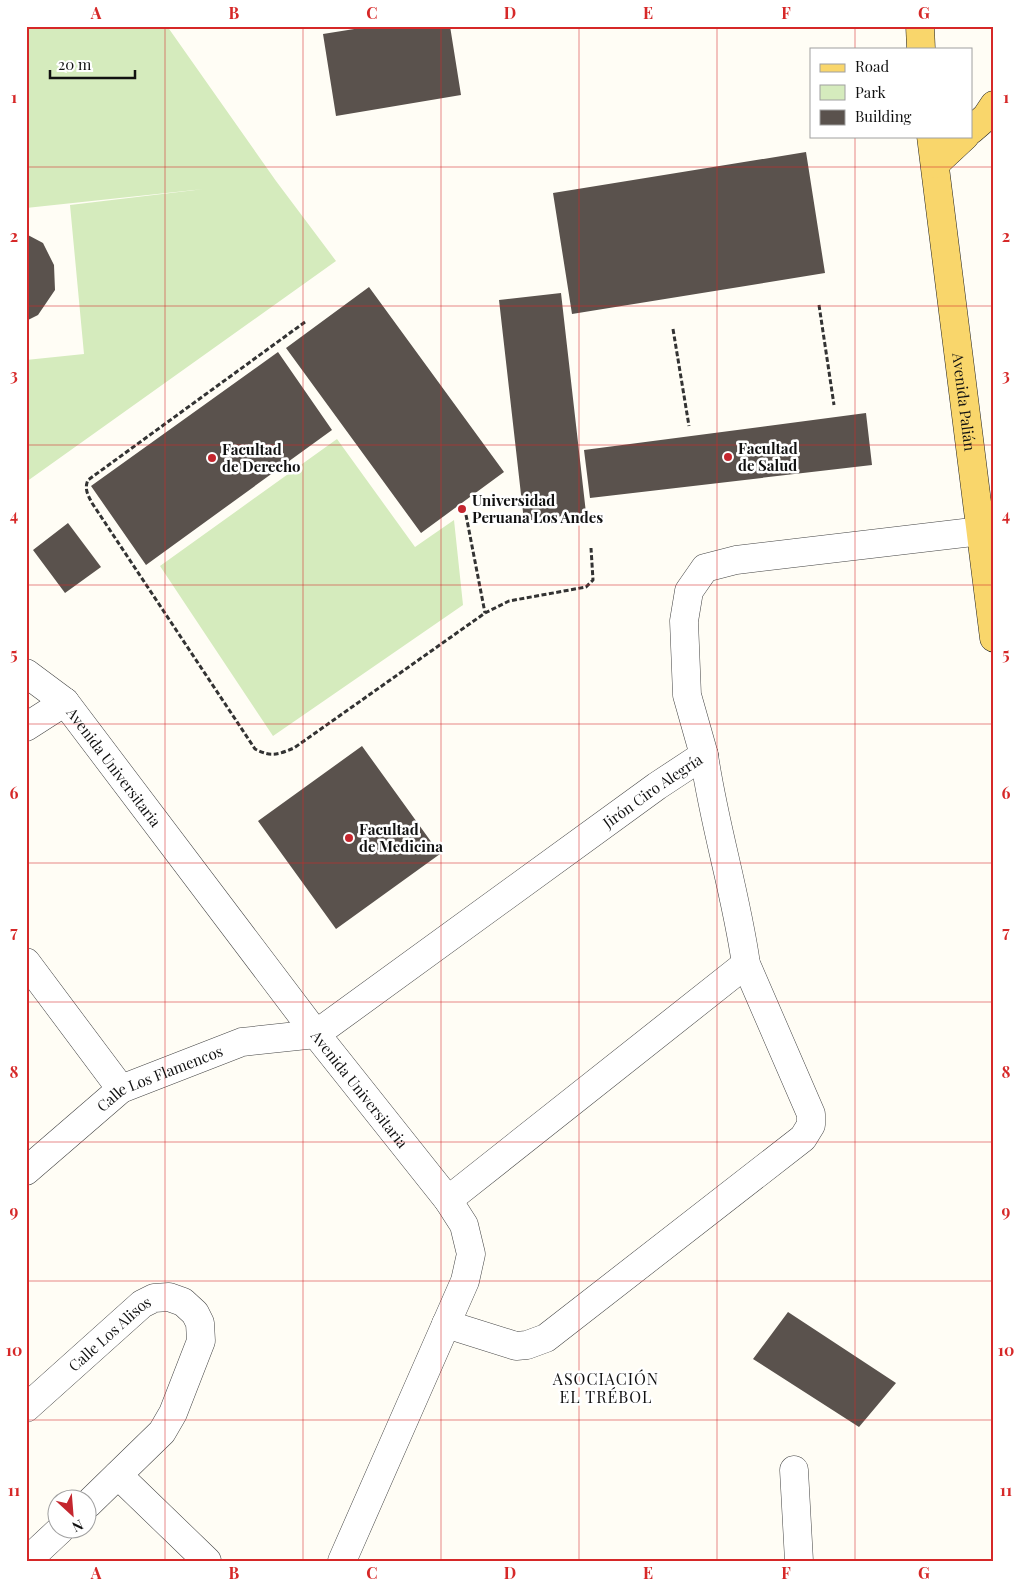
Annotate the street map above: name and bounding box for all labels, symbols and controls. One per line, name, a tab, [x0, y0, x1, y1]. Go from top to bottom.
text: A	[90, 2, 102, 23]
text: B	[229, 2, 240, 23]
text: C	[366, 2, 378, 23]
text: D	[504, 2, 516, 23]
text: E	[643, 2, 653, 23]
text: F	[781, 2, 791, 23]
text: G	[918, 2, 930, 23]
scale bar	[50, 48, 135, 80]
legend	[810, 48, 972, 138]
text: 20 m	[58, 54, 92, 74]
text: Road	[855, 56, 889, 76]
text: Park	[855, 82, 887, 102]
text: 1	[11, 86, 17, 107]
text: 1	[1003, 86, 1009, 107]
text: Building	[855, 106, 912, 126]
text: 2	[10, 225, 18, 246]
text: 2	[1002, 225, 1010, 246]
street label: Avenida Palián	[948, 351, 980, 452]
text: 3	[10, 364, 18, 385]
text: 3	[1002, 364, 1010, 385]
place label: Facultad de Salud	[738, 438, 798, 475]
place label: Facultad de Derecho	[222, 439, 301, 476]
marker: Facultad de Salud	[722, 451, 734, 463]
marker: Facultad de Derecho	[206, 452, 218, 464]
place label: Universidad Peruana Los Andes	[472, 490, 603, 527]
marker: Universidad Peruana Los Andes	[456, 503, 468, 515]
text: 4	[10, 504, 18, 525]
text: 4	[1002, 504, 1010, 525]
text: 5	[10, 643, 18, 664]
text: 5	[1002, 643, 1010, 664]
street label: Avenida Universitaria	[62, 702, 166, 831]
street label: Jirón Ciro Alegría	[598, 749, 706, 833]
text: 6	[10, 782, 19, 803]
text: 6	[1002, 782, 1011, 803]
place label: Facultad de Medicina	[359, 819, 443, 856]
marker: Facultad de Medicina	[343, 832, 355, 844]
text: 7	[10, 921, 18, 942]
text: 7	[1002, 921, 1010, 942]
street label: Avenida Universitaria	[306, 1025, 413, 1152]
street label: Calle Los Flamencos	[92, 1040, 226, 1116]
text: 8	[10, 1061, 19, 1082]
text: 8	[1002, 1061, 1011, 1082]
text: 9	[10, 1200, 19, 1221]
text: 9	[1002, 1200, 1011, 1221]
street label: Calle Los Alisos	[64, 1291, 154, 1376]
text: 10	[6, 1339, 22, 1360]
text: 10	[998, 1339, 1014, 1360]
district label: ASOCIACIÓN EL TRÉBOL	[552, 1368, 659, 1407]
text: 11	[8, 1479, 20, 1500]
text: 11	[1000, 1479, 1012, 1500]
north arrow	[48, 1490, 98, 1540]
text: N	[69, 1515, 87, 1537]
text: A	[90, 1562, 102, 1583]
text: B	[229, 1562, 240, 1583]
text: C	[366, 1562, 378, 1583]
text: D	[504, 1562, 516, 1583]
text: E	[643, 1562, 653, 1583]
text: F	[781, 1562, 791, 1583]
text: G	[918, 1562, 930, 1583]

